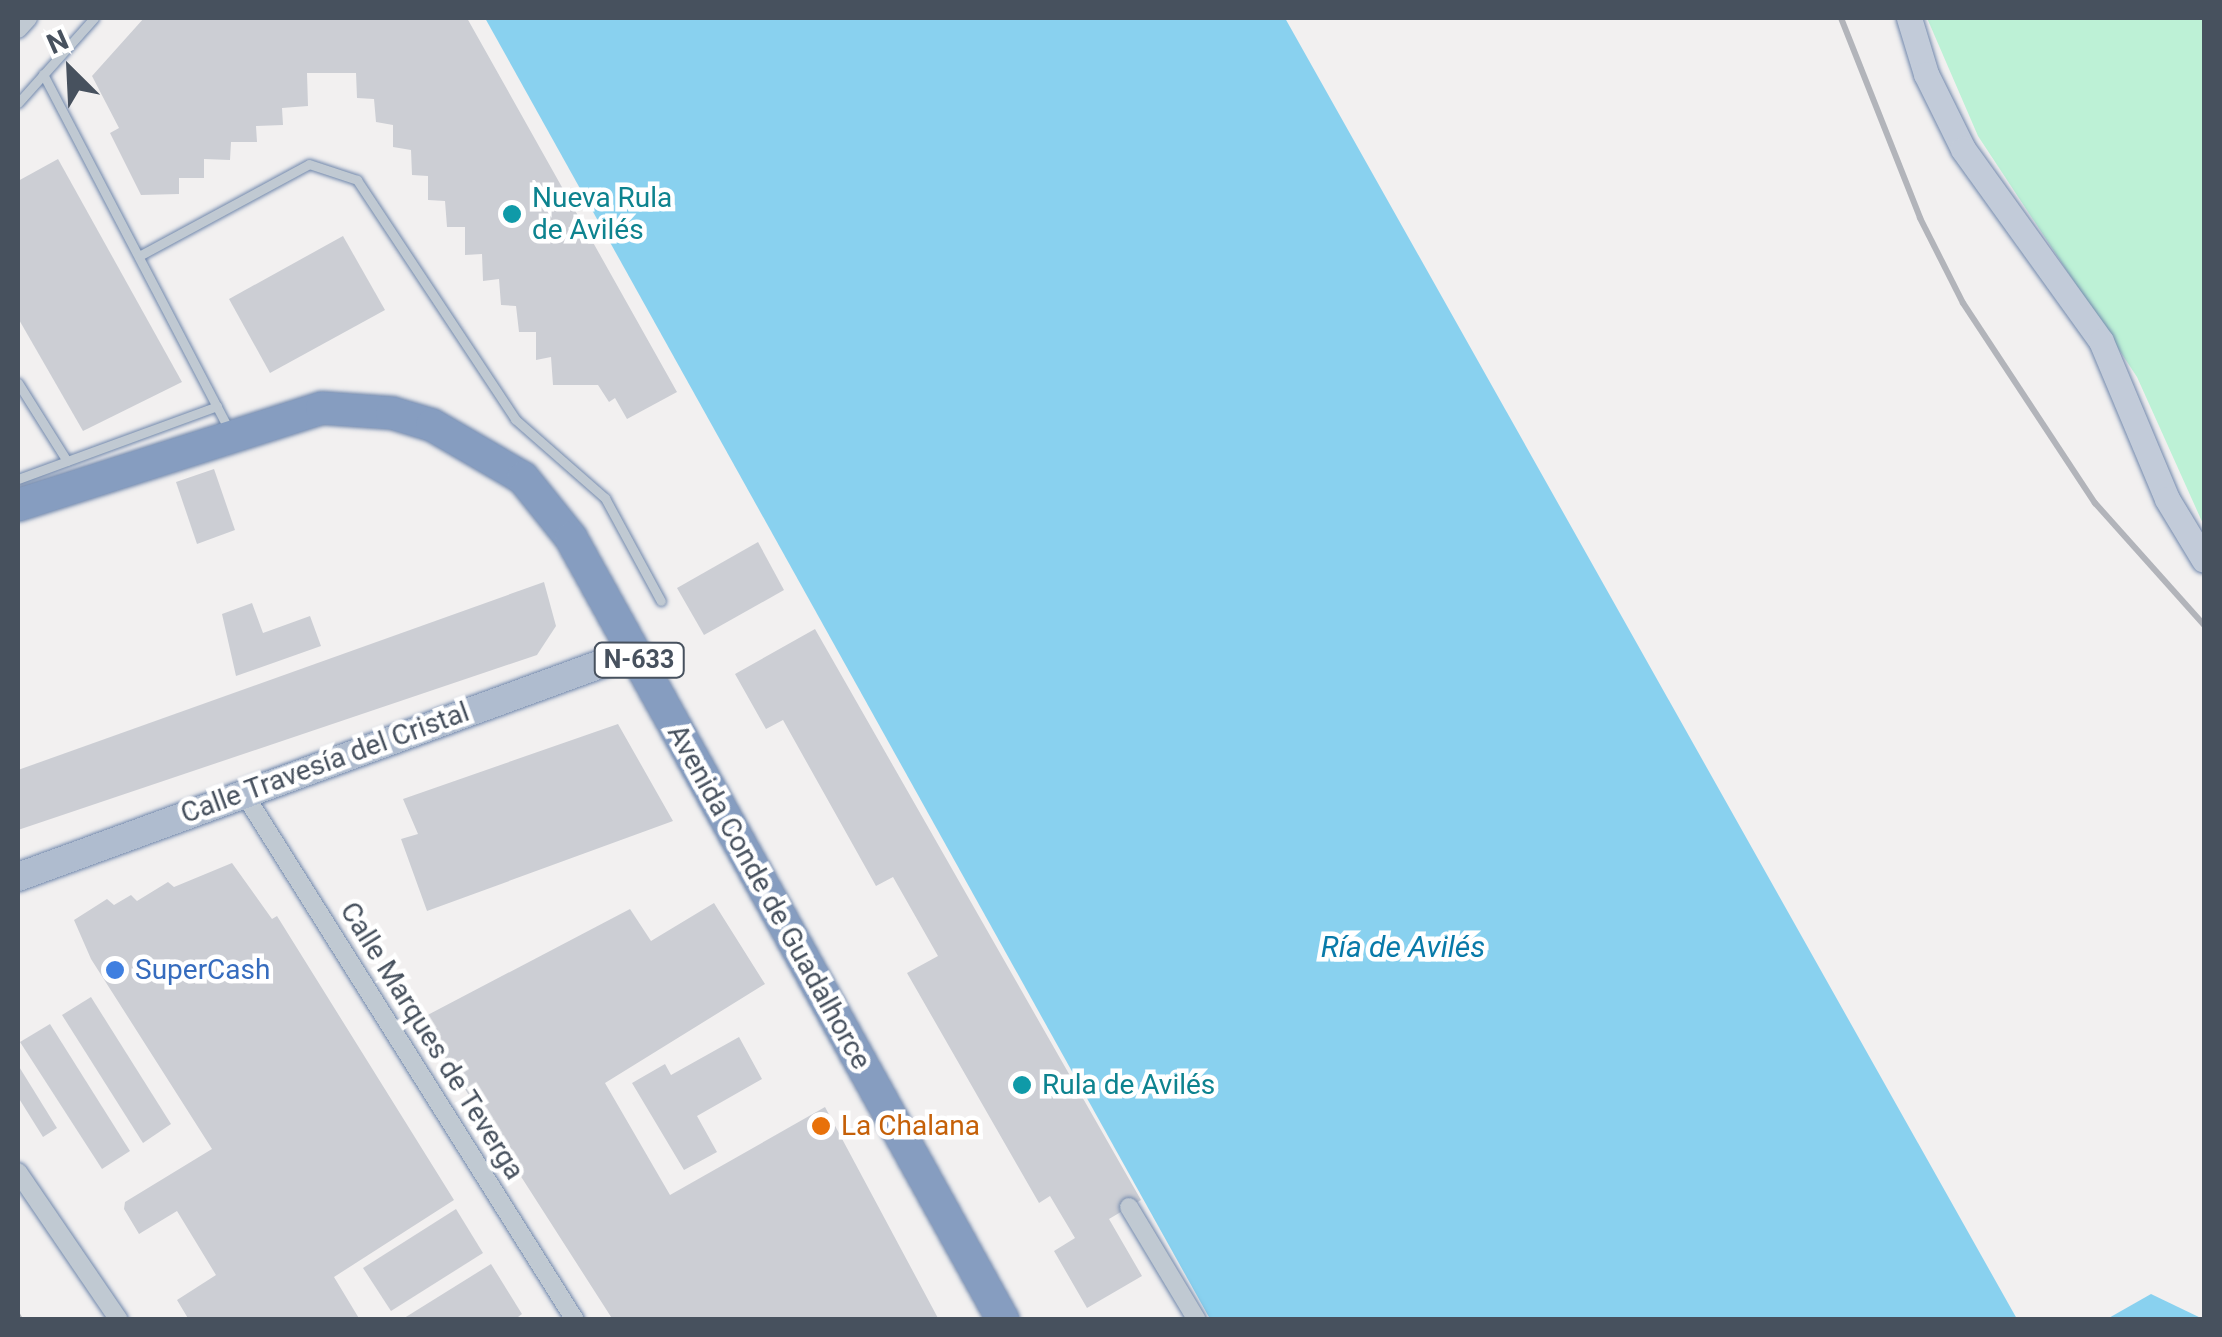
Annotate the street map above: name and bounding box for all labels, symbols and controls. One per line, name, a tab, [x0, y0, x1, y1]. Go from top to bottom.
north arrow	[20, 20, 120, 120]
text: N	[42, 23, 73, 61]
place label: Nueva Rula de Avilés	[532, 181, 672, 247]
marker: Nueva Rula de Avilés	[501, 203, 523, 225]
road number: N-633	[592, 640, 686, 680]
street label: Calle Travesía del Cristal	[176, 695, 474, 831]
street label: Avenida Conde de Guadalhorce	[660, 719, 878, 1075]
street label: Calle Marques de Teverga	[333, 896, 531, 1186]
water label: Ría de Avilés	[1321, 929, 1485, 965]
place label: SuperCash	[135, 953, 270, 987]
marker: SuperCash	[104, 959, 126, 981]
place label: Rula de Avilés	[1042, 1068, 1215, 1102]
marker: Rula de Avilés	[1011, 1074, 1033, 1096]
place label: La Chalana	[841, 1109, 980, 1143]
marker: La Chalana	[810, 1115, 832, 1137]

